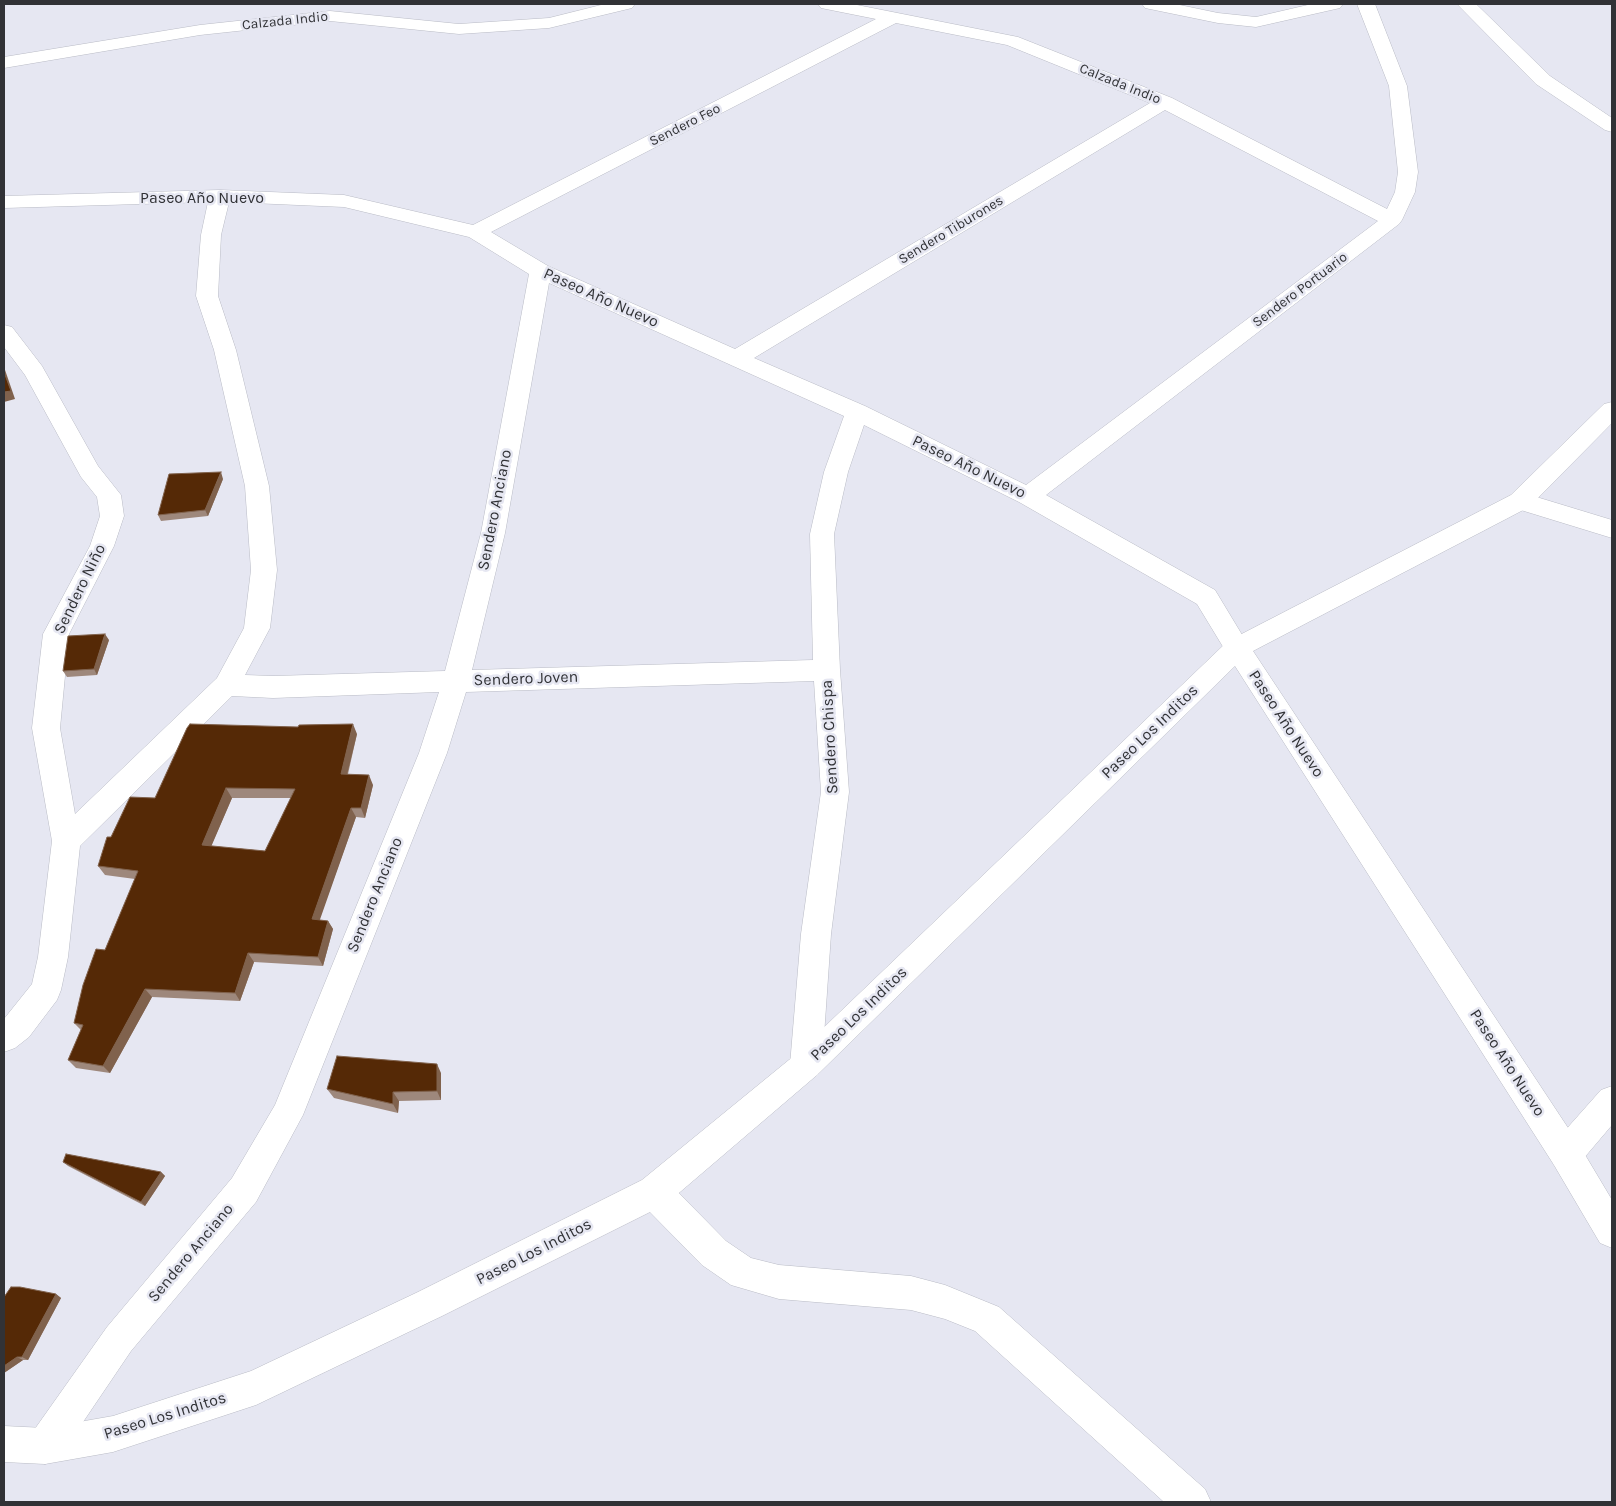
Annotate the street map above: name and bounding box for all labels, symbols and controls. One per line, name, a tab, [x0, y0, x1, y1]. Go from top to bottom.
street label: Calzada Indio	[241, 8, 329, 34]
street label: Calzada Indio	[1077, 60, 1163, 108]
street label: Sendero Feo	[647, 100, 723, 150]
street label: Paseo Año Nuevo	[140, 188, 264, 208]
street label: Sendero Tiburones	[896, 192, 1006, 268]
street label: Sendero Portuario	[1249, 249, 1351, 331]
street label: Paseo Año Nuevo	[541, 264, 661, 332]
street label: Paseo Año Nuevo	[909, 431, 1029, 503]
street label: Sendero Anciano	[474, 448, 516, 572]
street label: Sendero Niño	[50, 541, 110, 637]
street label: Paseo Año Nuevo	[1244, 667, 1328, 781]
street label: Sendero Joven	[473, 668, 579, 690]
street label: Sendero Chispa	[817, 679, 843, 795]
street label: Paseo Los Inditos	[1098, 681, 1202, 783]
street label: Sendero Anciano	[343, 835, 407, 955]
street label: Paseo Los Inditos	[807, 963, 911, 1065]
street label: Paseo Año Nuevo	[1465, 1006, 1549, 1120]
street label: Sendero Anciano	[144, 1200, 238, 1306]
street label: Paseo Los Inditos	[473, 1215, 595, 1289]
street label: Paseo Los Inditos	[102, 1388, 228, 1444]

